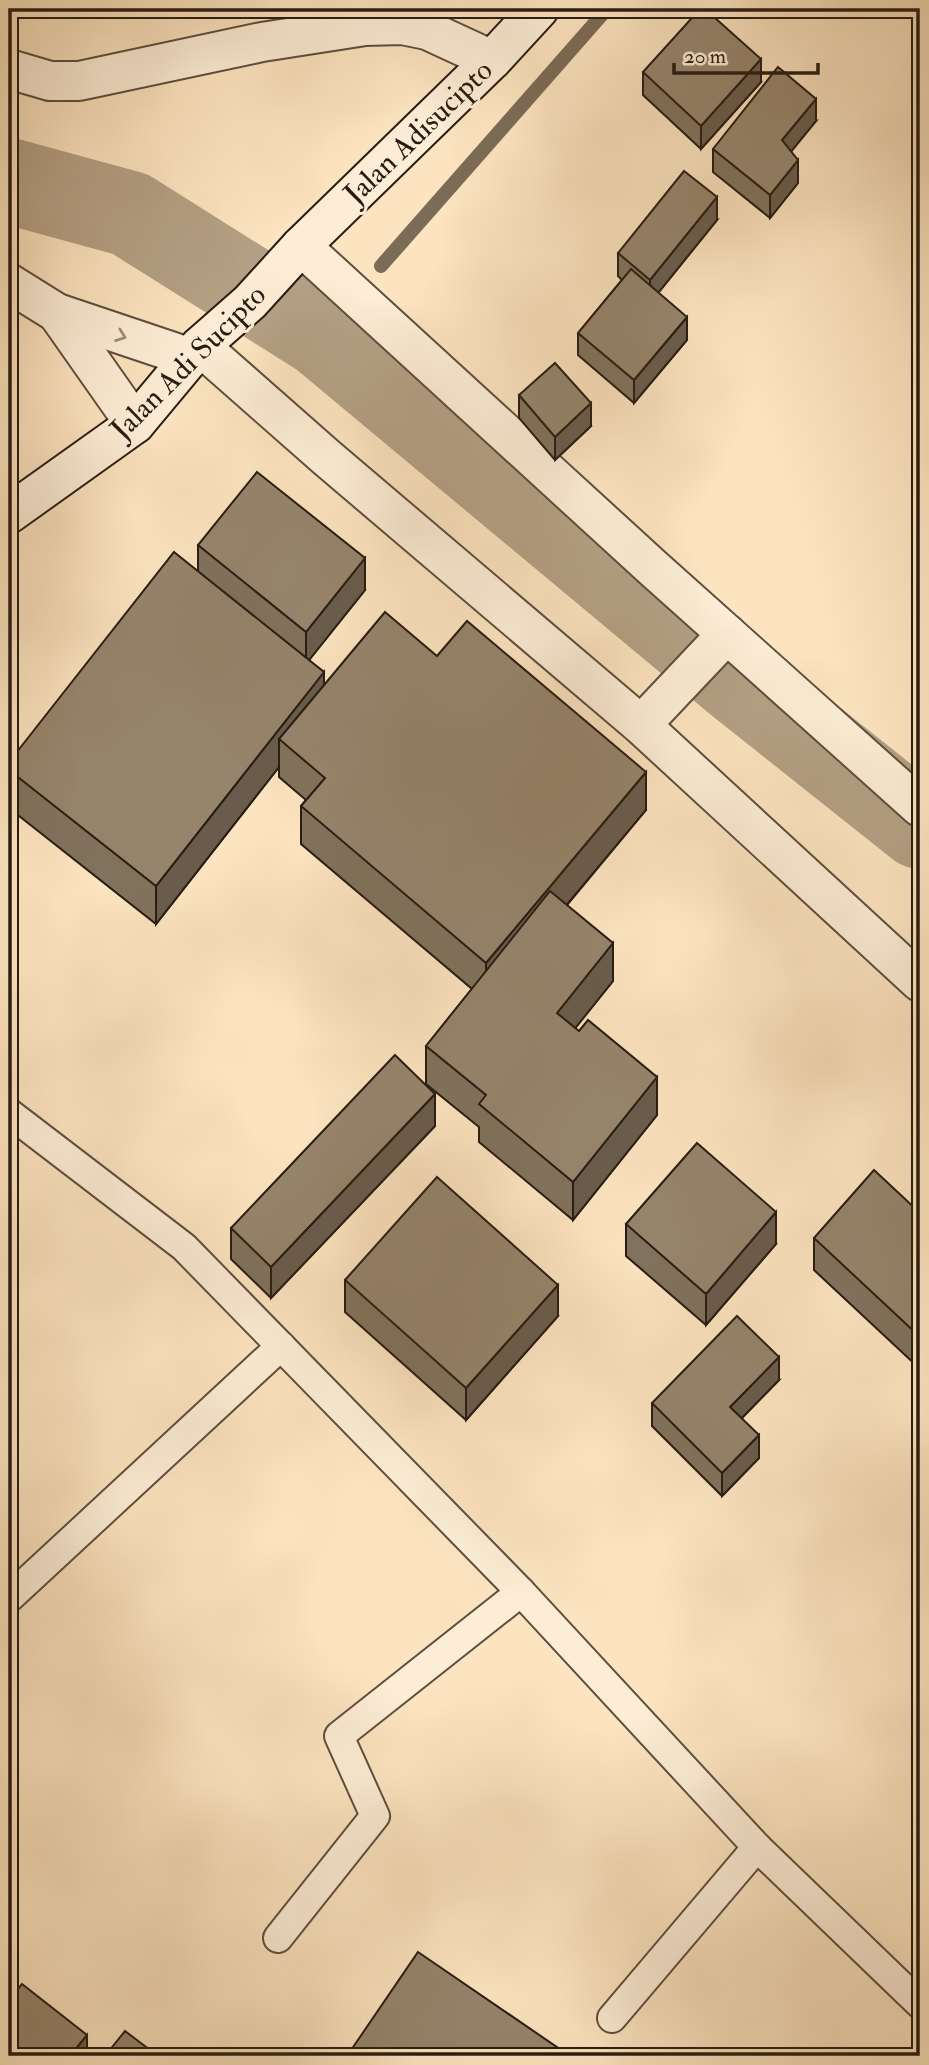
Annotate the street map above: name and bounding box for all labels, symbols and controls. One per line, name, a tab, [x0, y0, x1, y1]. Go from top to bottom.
scale bar	[674, 32, 817, 76]
text: 20 m	[684, 43, 726, 70]
street label: Jalan Adisucipto	[336, 52, 500, 213]
street label: Jalan Adi Sucipto	[102, 277, 274, 449]
one-way arrow	[114, 328, 126, 342]

